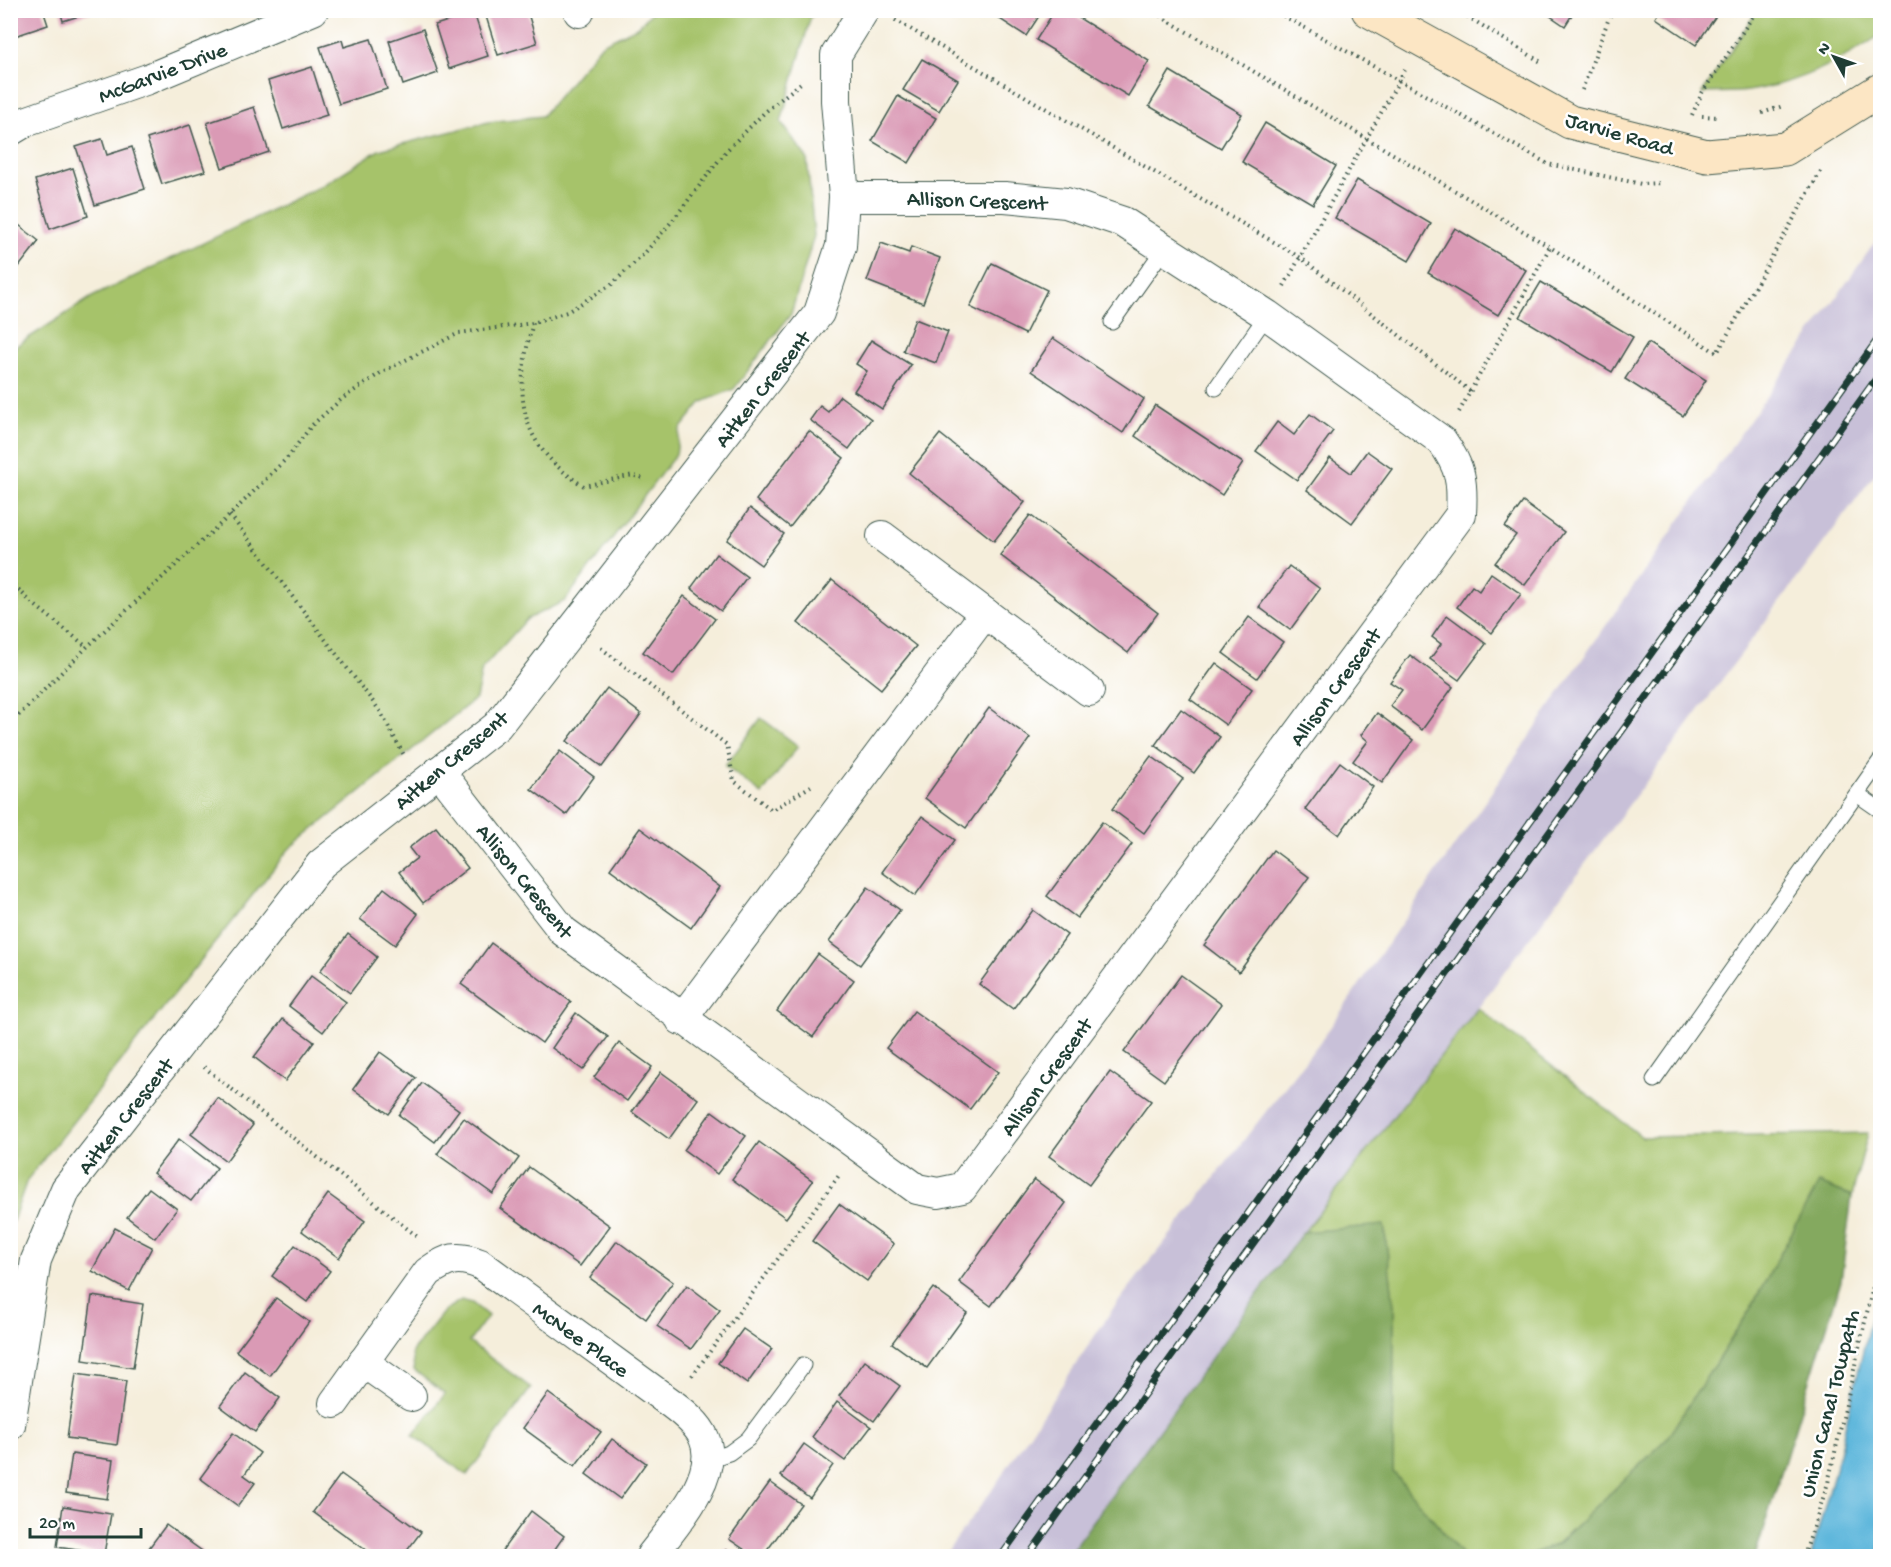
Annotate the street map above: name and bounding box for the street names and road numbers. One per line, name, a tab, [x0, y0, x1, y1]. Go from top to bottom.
street label: McGarvie Drive	[95, 38, 232, 111]
street label: Jarvie Road	[1562, 108, 1678, 164]
street label: Allison Crescent	[906, 188, 1049, 219]
street label: Aitken Crescent	[711, 325, 819, 454]
street label: Allison Crescent	[1286, 622, 1390, 753]
street label: Aitken Crescent	[390, 705, 516, 817]
street label: Allison Crescent	[469, 820, 578, 947]
street label: Allison Crescent	[997, 1012, 1101, 1143]
street label: Aitken Crescent	[74, 1052, 182, 1181]
street label: McNee Place	[526, 1297, 634, 1385]
street label: Union Canal Towpath	[1796, 1307, 1868, 1501]

